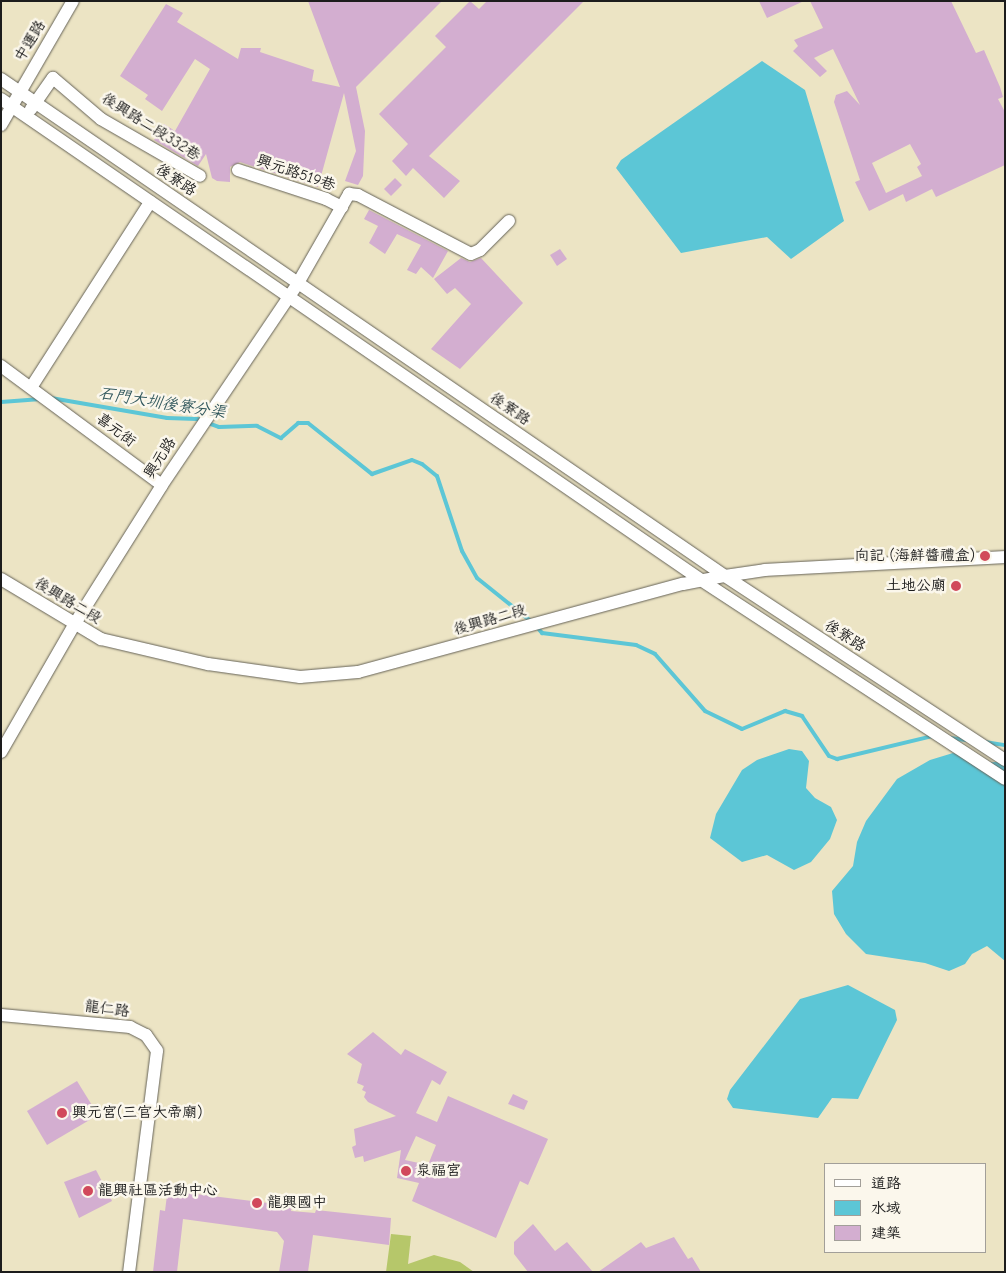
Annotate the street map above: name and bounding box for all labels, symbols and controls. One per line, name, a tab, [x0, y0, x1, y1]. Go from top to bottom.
street label: 中運路	[11, 17, 49, 65]
street label: 後興路二段332巷	[98, 89, 204, 165]
street label: 興元路519巷	[254, 151, 338, 195]
street label: 後寮路	[152, 160, 200, 200]
water label: 石門大圳後寮分渠	[97, 384, 227, 422]
street label: 後寮路	[486, 389, 534, 429]
street label: 喜元街	[93, 409, 139, 451]
street label: 興元路	[140, 434, 180, 482]
place label: 向記 (海鮮醬禮盒)	[855, 547, 975, 565]
marker: 向記 (海鮮醬禮盒)	[979, 550, 991, 562]
street label: 後興路二段	[31, 574, 105, 628]
place label: 土地公廟	[886, 577, 946, 595]
marker: 土地公廟	[950, 580, 962, 592]
street label: 後興路二段	[451, 601, 529, 639]
street label: 後寮路	[821, 616, 869, 656]
street label: 龍仁路	[84, 997, 130, 1021]
place label: 興元宮(三官大帝廟)	[72, 1104, 202, 1122]
marker: 興元宮(三官大帝廟)	[56, 1107, 68, 1119]
place label: 泉福宮	[416, 1162, 461, 1180]
legend	[824, 1163, 986, 1253]
marker: 泉福宮	[400, 1165, 412, 1177]
text: 道路	[871, 1174, 901, 1192]
place label: 龍興社區活動中心	[98, 1182, 218, 1200]
marker: 龍興社區活動中心	[82, 1185, 94, 1197]
place label: 龍興國中	[267, 1194, 327, 1212]
marker: 龍興國中	[251, 1197, 263, 1209]
text: 水域	[871, 1199, 901, 1217]
text: 建築	[871, 1224, 901, 1242]

